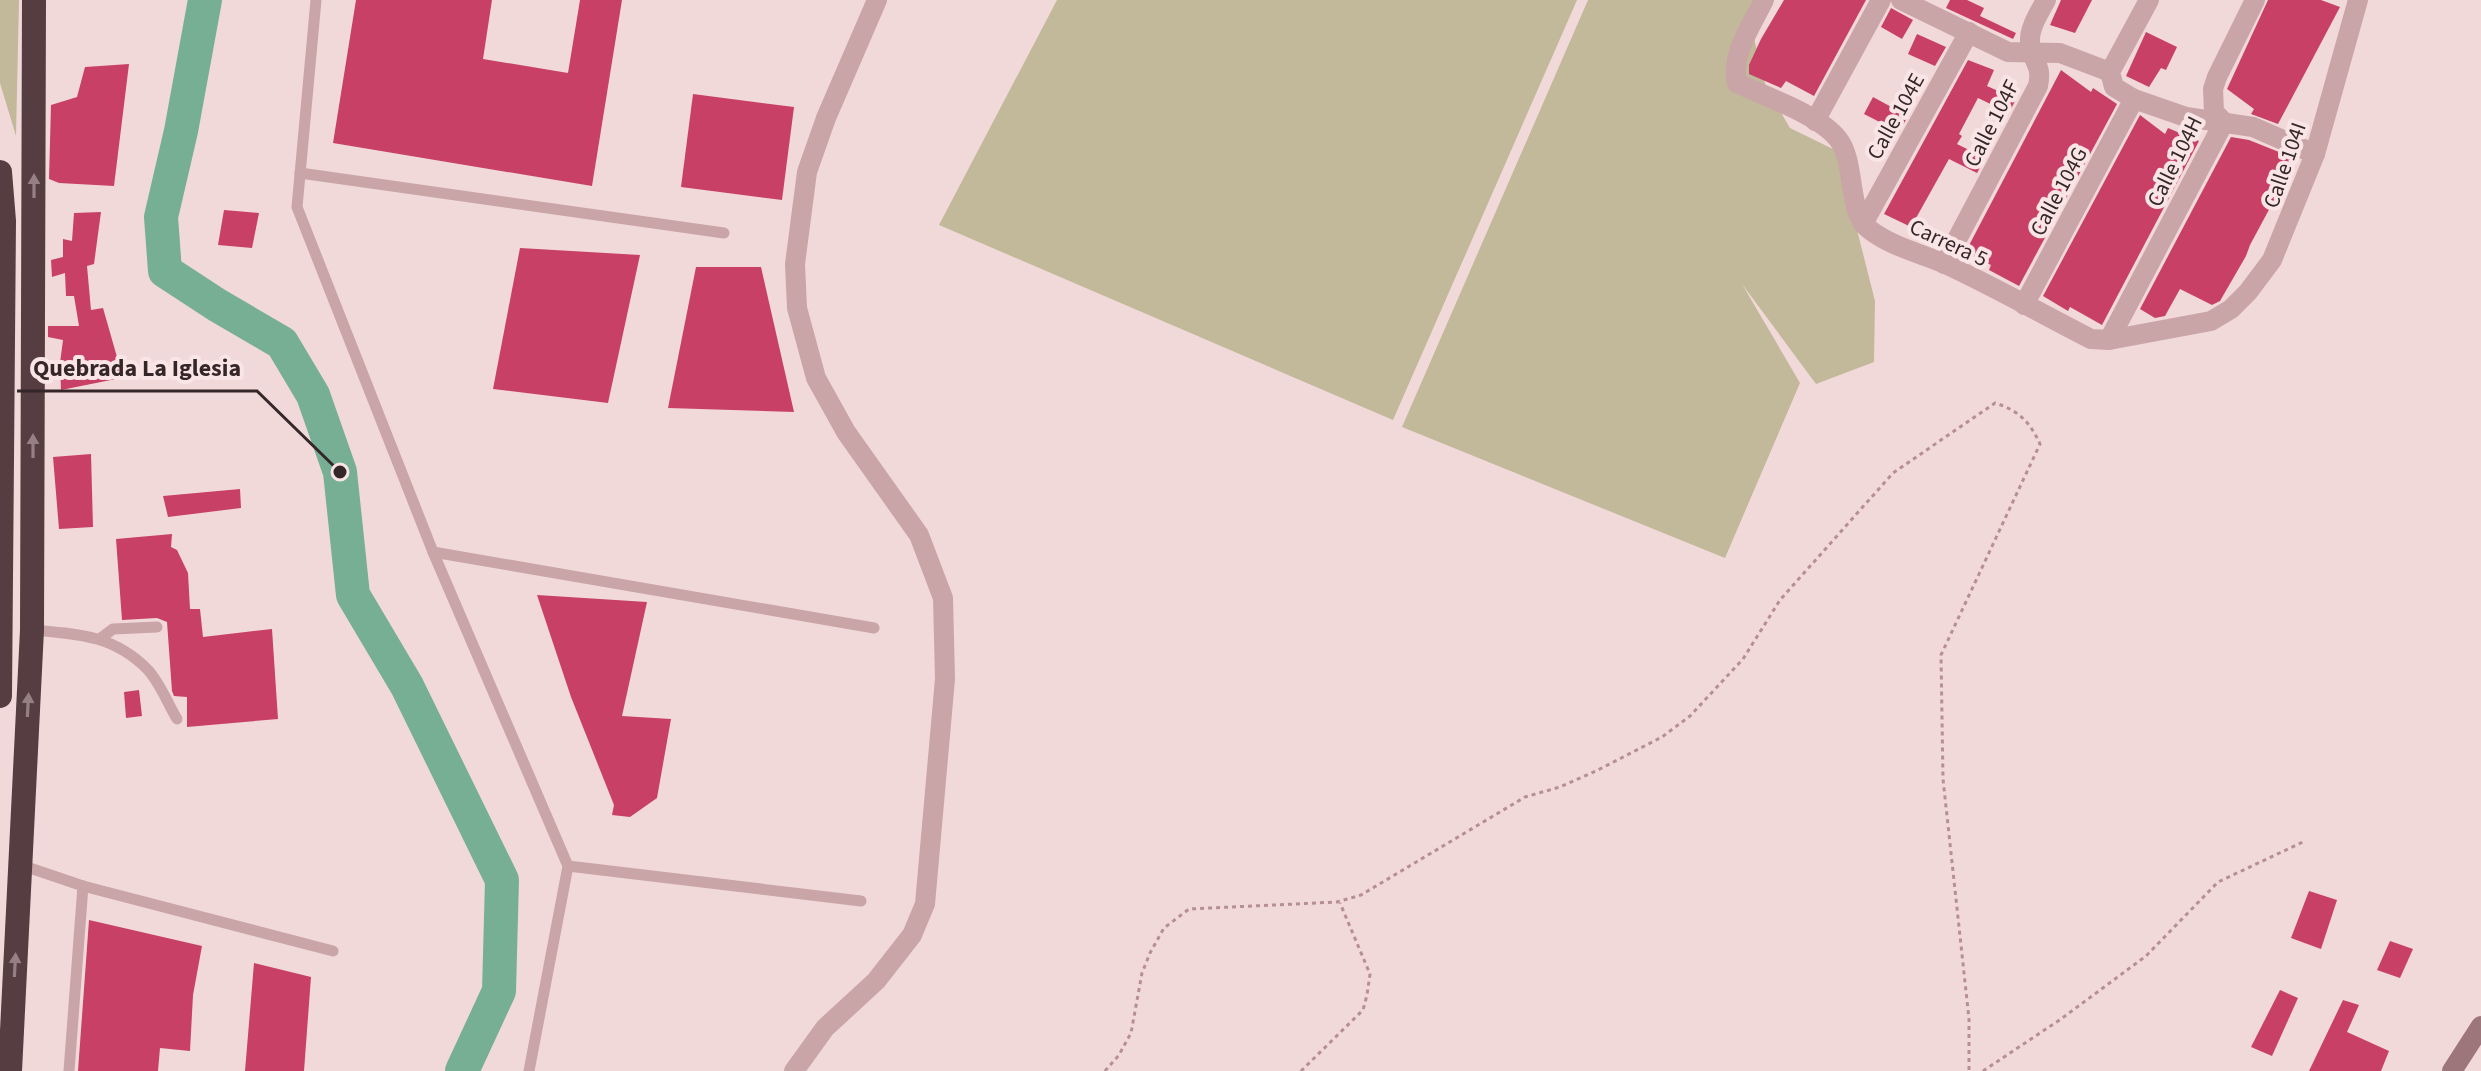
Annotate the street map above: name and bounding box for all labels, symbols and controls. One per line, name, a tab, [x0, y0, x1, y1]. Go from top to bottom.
street label: Calle 104E	[1859, 67, 1933, 166]
street label: Calle 104F	[1956, 74, 2028, 173]
street label: Calle 104H	[2139, 111, 2211, 212]
street label: Calle 104I	[2255, 118, 2315, 213]
street label: Calle 104G	[2022, 141, 2096, 242]
one-way arrow	[28, 173, 40, 198]
street label: Carrera 5	[1904, 211, 1993, 275]
callout: Quebrada La Iglesia	[17, 343, 257, 391]
text: Quebrada La Iglesia	[33, 351, 241, 386]
one-way arrow	[27, 433, 39, 458]
one-way arrow	[22, 692, 35, 717]
one-way arrow	[9, 952, 22, 977]

